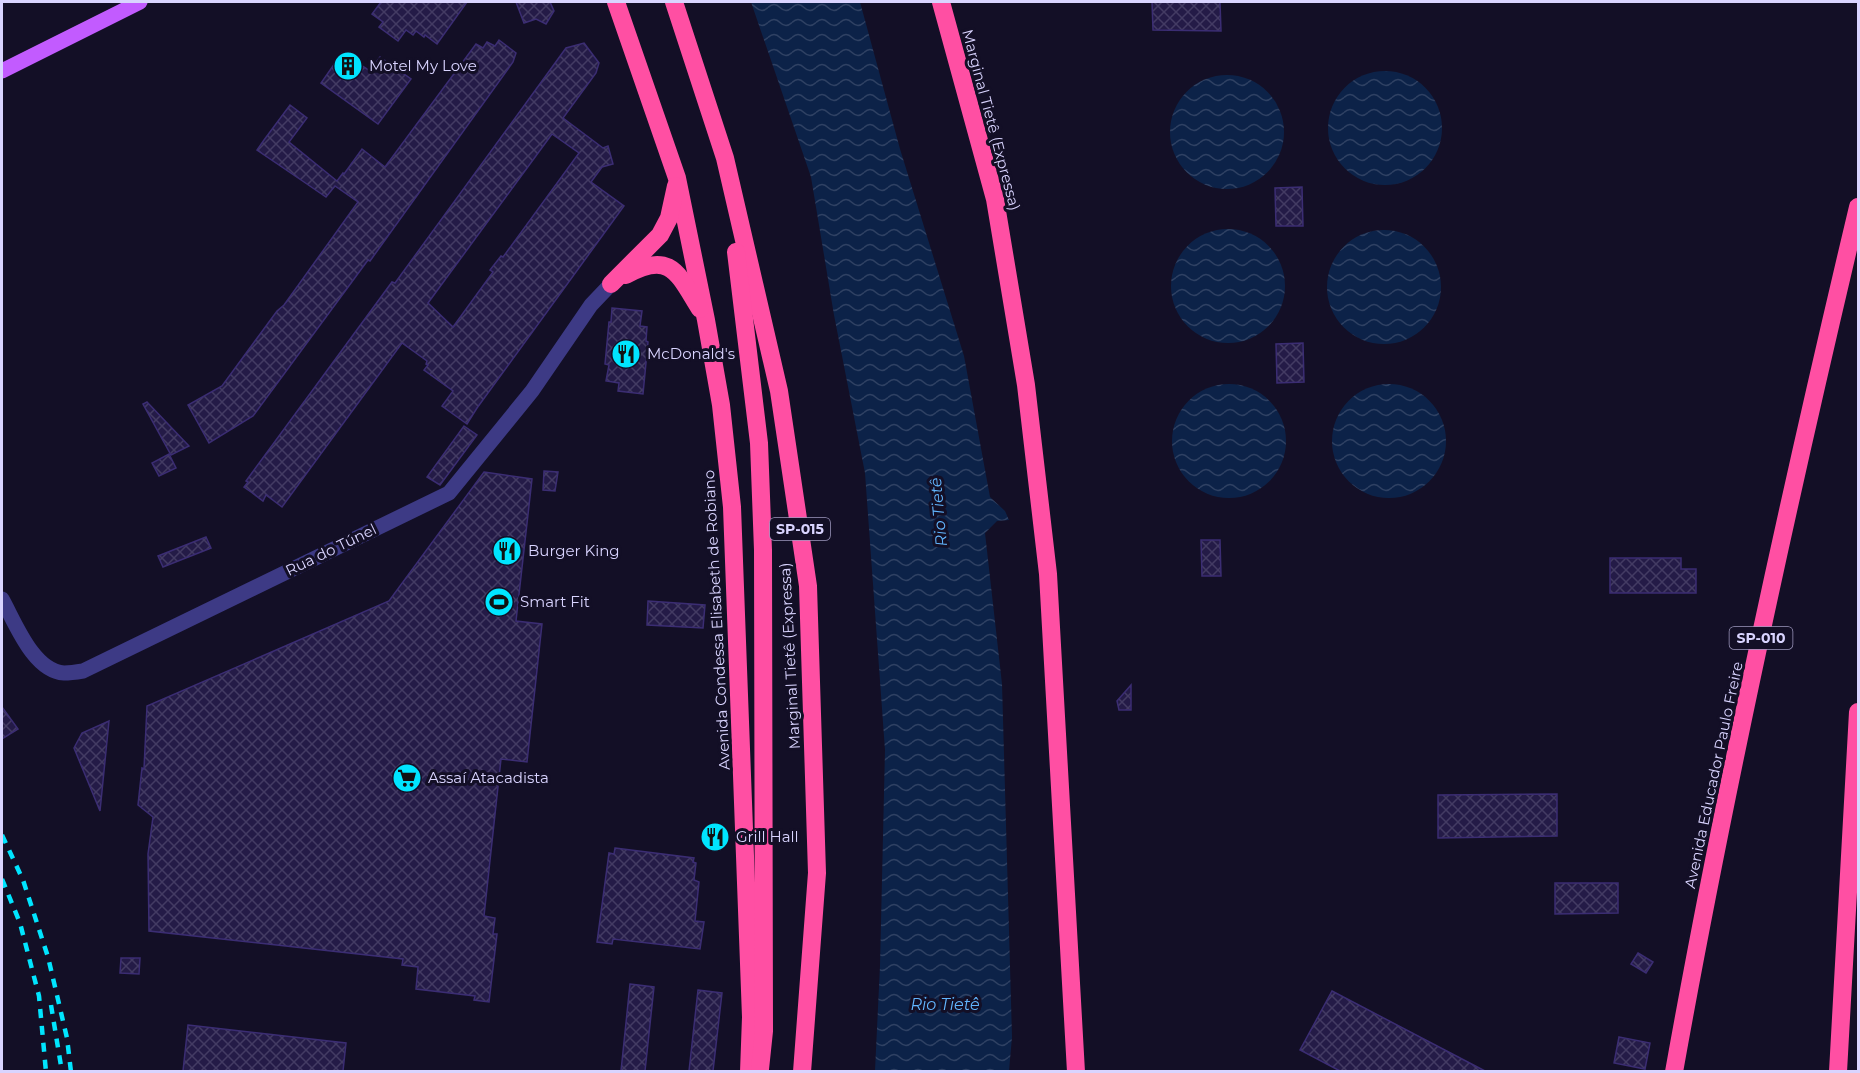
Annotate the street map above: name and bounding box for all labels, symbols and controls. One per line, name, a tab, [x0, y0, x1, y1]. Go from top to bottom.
street label: Marginal Tietê (Expressa)	[958, 27, 1025, 213]
building icon: Motel My Love	[332, 50, 364, 82]
place label: Motel My Love	[369, 56, 477, 75]
restaurant icon: McDonald's	[610, 338, 642, 370]
place label: McDonald's	[647, 344, 735, 363]
street label: Avenida Condessa Elisabeth de Robiano	[699, 469, 734, 771]
water label: Rio Tietê	[926, 477, 951, 547]
road number: SP-015	[770, 518, 830, 540]
street label: Rua do Túnel	[282, 519, 379, 580]
restaurant icon: Burger King	[491, 535, 523, 567]
place label: Burger King	[528, 541, 620, 560]
street label: Marginal Tietê (Expressa)	[775, 562, 804, 750]
sports icon: Smart Fit	[483, 586, 515, 618]
place label: Smart Fit	[520, 592, 590, 611]
road number: SP-010	[1730, 627, 1792, 649]
street label: Avenida Educador Paulo Freire	[1680, 660, 1747, 890]
supermarket icon: Assaí Atacadista	[391, 762, 423, 794]
place label: Assaí Atacadista	[428, 768, 549, 787]
restaurant icon: Grill Hall	[699, 821, 731, 853]
place label: Grill Hall	[736, 827, 799, 846]
water label: Rio Tietê	[910, 995, 980, 1014]

